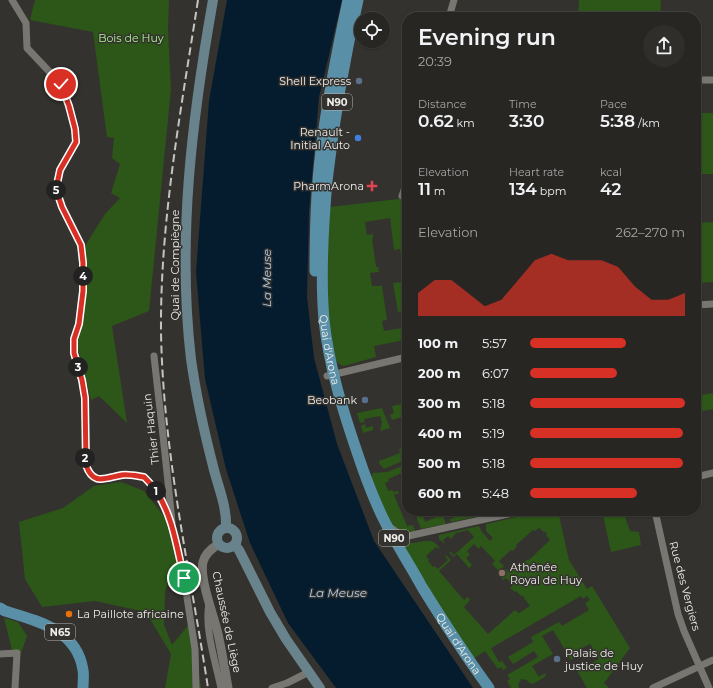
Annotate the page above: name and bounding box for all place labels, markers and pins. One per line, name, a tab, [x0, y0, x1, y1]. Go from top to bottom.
pin	[44, 67, 78, 101]
place label: Shell Express	[279, 74, 352, 88]
marker: Shell Express	[354, 76, 364, 86]
place label: Renault - Initial Auto	[290, 125, 350, 152]
marker: Renault - Initial Auto	[353, 133, 363, 143]
place label: PharmArona	[293, 179, 364, 193]
pin: 5	[46, 180, 66, 200]
marker: PharmArona	[367, 181, 377, 191]
pin: 4	[73, 266, 93, 286]
pin: 3	[68, 357, 88, 377]
place label: Beobank	[307, 393, 357, 407]
marker: Beobank	[360, 395, 370, 405]
pin: 2	[75, 448, 95, 468]
pin: 1	[146, 481, 166, 501]
place label: Athénée Royal de Huy	[510, 560, 582, 587]
pin	[167, 561, 201, 595]
marker: Athénée Royal de Huy	[497, 568, 507, 578]
place label: La Paillote africaine	[77, 607, 184, 621]
marker: La Paillote africaine	[64, 609, 74, 619]
place label: Palais de justice de Huy	[564, 646, 643, 673]
marker: Palais de justice de Huy	[552, 654, 562, 664]

